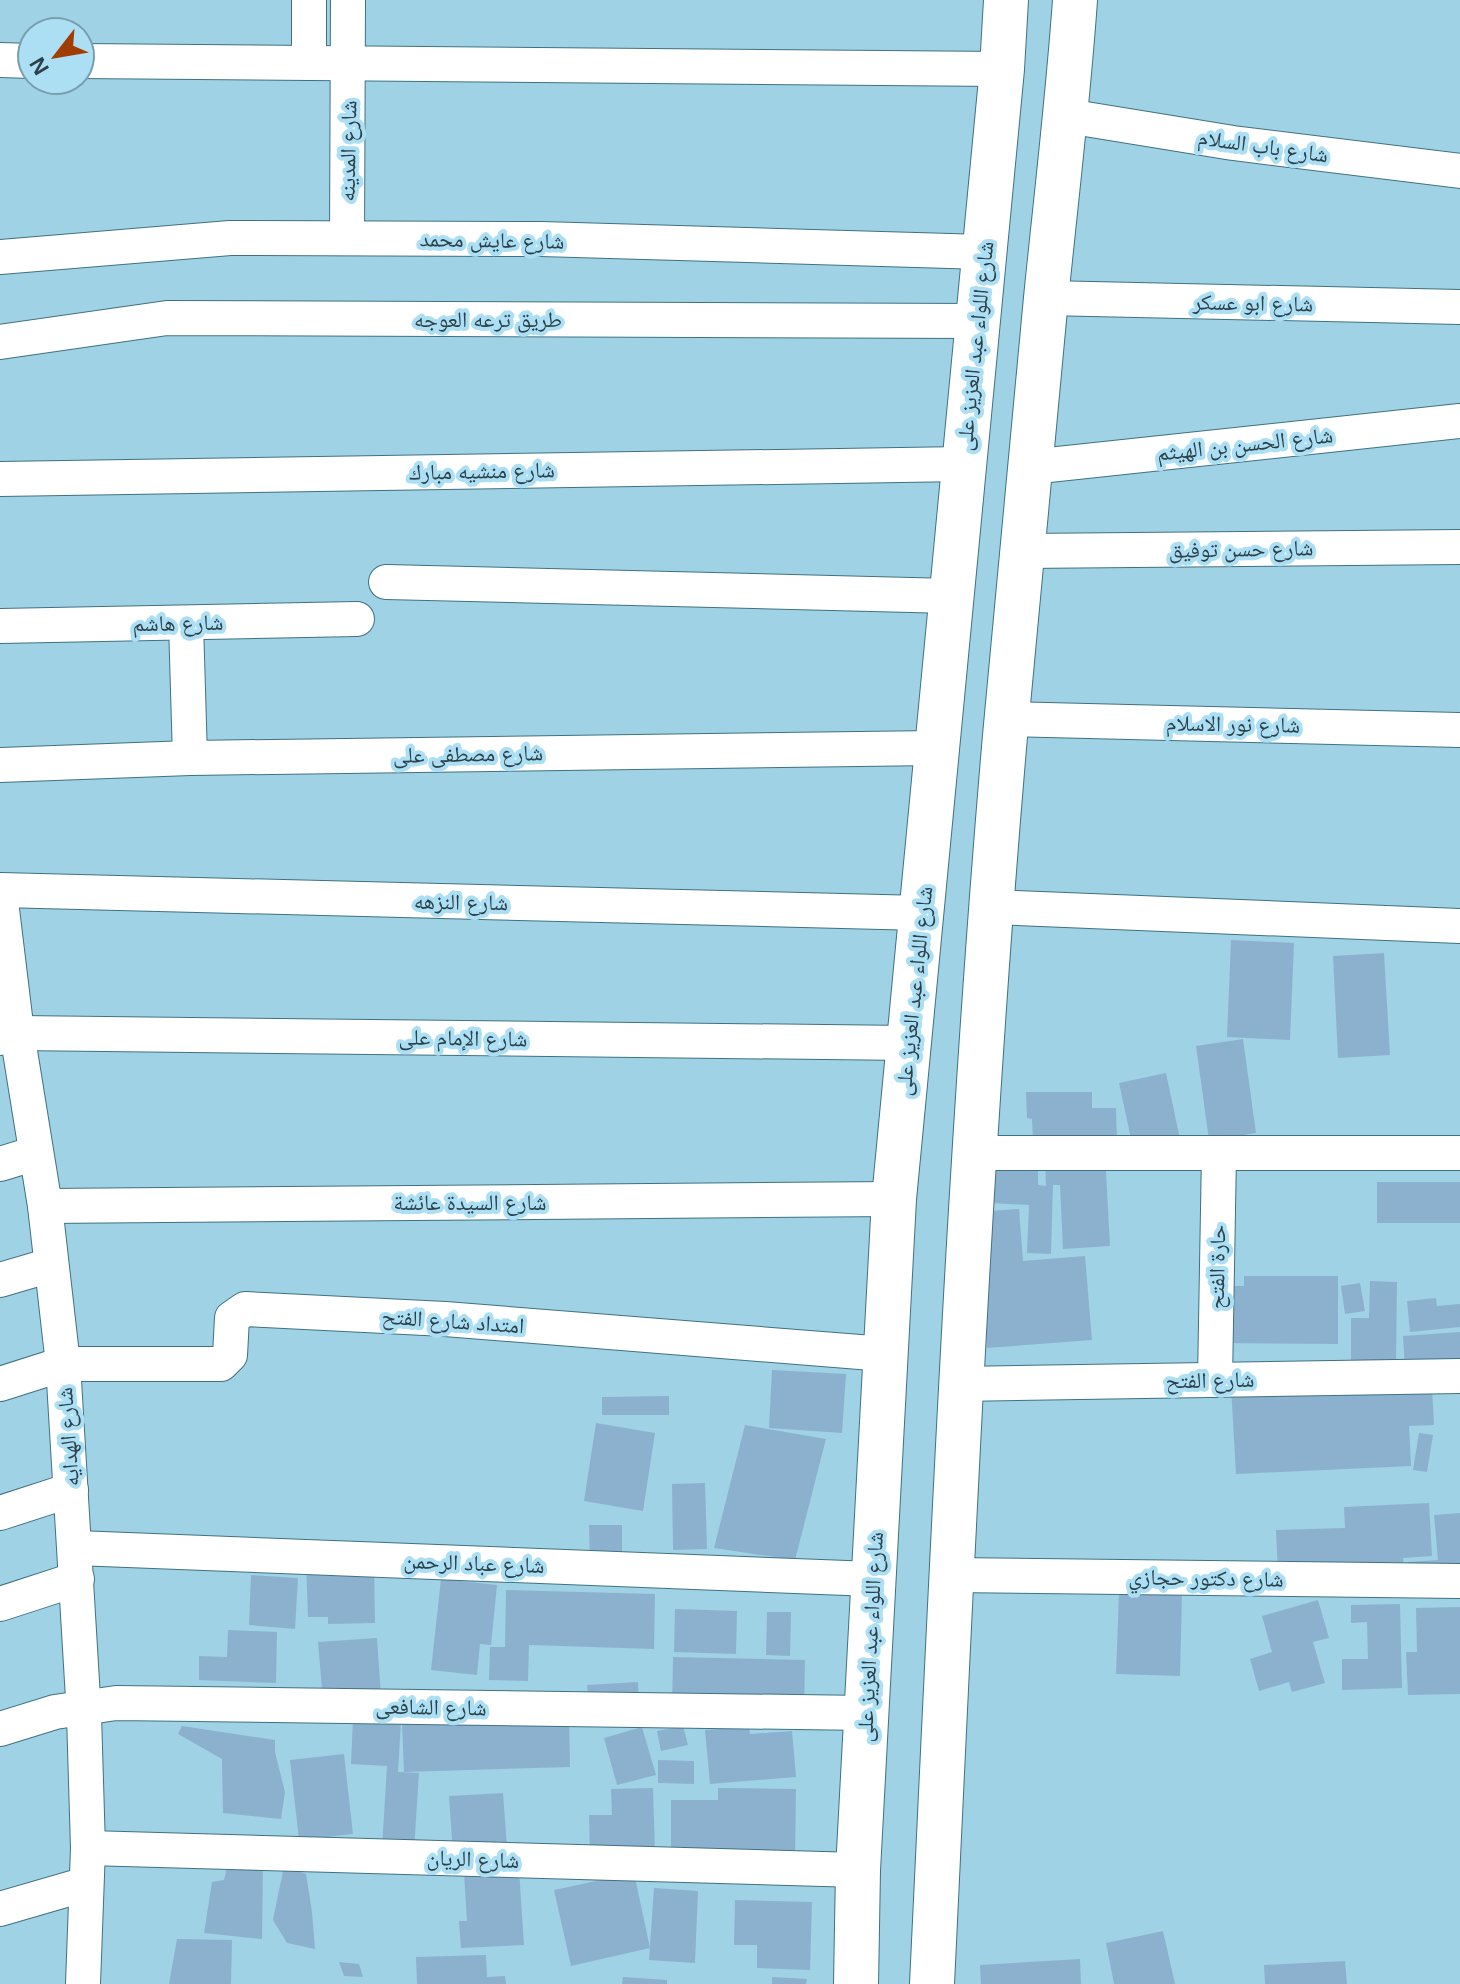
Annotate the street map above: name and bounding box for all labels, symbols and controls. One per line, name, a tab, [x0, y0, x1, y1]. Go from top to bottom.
north arrow	[16, 16, 96, 96]
text: N	[24, 53, 54, 79]
street label: شارع المدينه	[335, 100, 362, 202]
street label: شارع باب السلام	[1196, 124, 1330, 169]
street label: شارع عايش محمد	[419, 226, 565, 255]
street label: شارع اللواء عبد العزيز على	[952, 240, 999, 452]
street label: شارع ابو عسكر	[1192, 289, 1313, 318]
street label: طريق ترعه العوجه	[414, 307, 562, 333]
street label: شارع الحسن بن الهيثم	[1156, 422, 1334, 468]
street label: شارع منشيه مبارك	[409, 457, 555, 486]
street label: شارع حسن توفيق	[1168, 535, 1314, 564]
street label: شارع هاشم	[132, 610, 224, 638]
street label: شارع نور الاسلام	[1166, 710, 1300, 740]
street label: شارع مصطفى على	[393, 740, 543, 769]
street label: شارع اللواء عبد العزيز على	[891, 885, 938, 1097]
street label: شارع النزهه	[414, 889, 508, 916]
street label: شارع الإمام على	[398, 1024, 528, 1054]
street label: شارع السيدة عائشة	[393, 1190, 547, 1216]
street label: حارة الفتح	[1204, 1225, 1231, 1309]
street label: امتداد شارع الفتح	[381, 1304, 525, 1339]
street label: شارع الفتح	[1165, 1367, 1255, 1394]
street label: شارع الهدايه	[52, 1386, 85, 1487]
street label: شارع اللواء عبد العزيز على	[852, 1531, 889, 1743]
street label: شارع عباد الرحمن	[403, 1548, 545, 1579]
street label: شارع دكتور حجازي	[1128, 1564, 1284, 1596]
street label: شارع الشافعى	[375, 1694, 487, 1721]
street label: شارع الريان	[426, 1845, 520, 1874]

